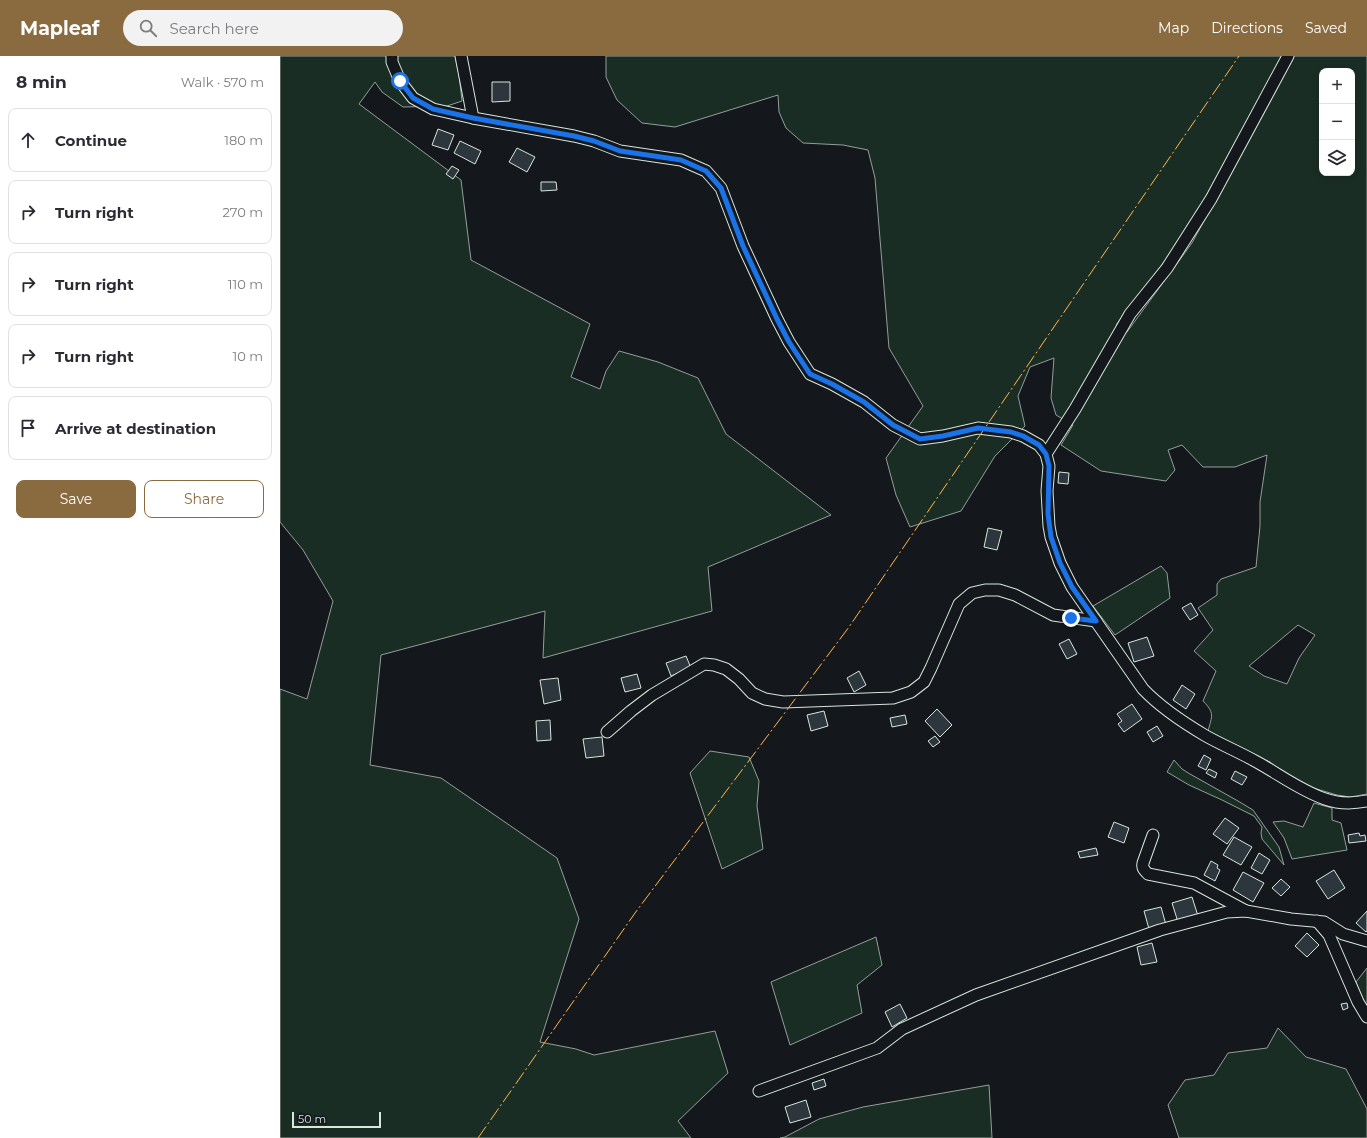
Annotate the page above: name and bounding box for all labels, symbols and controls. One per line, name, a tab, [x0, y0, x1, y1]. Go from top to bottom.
search box	[123, 10, 403, 46]
text: Mapleaf	[20, 17, 99, 40]
icon: search	[137, 17, 159, 39]
text: Search here	[169, 19, 259, 38]
text: Map	[1158, 19, 1189, 37]
text: Directions	[1211, 19, 1283, 37]
text: Saved	[1305, 19, 1347, 37]
map controls	[1319, 68, 1355, 176]
button: +	[1319, 68, 1355, 104]
text: 8 min	[16, 72, 67, 92]
route start	[391, 72, 409, 90]
text: Walk · 570 m	[181, 74, 264, 90]
button: −	[1319, 104, 1355, 140]
icon: ahead	[17, 129, 39, 151]
text: Continue	[55, 131, 127, 150]
text: 180 m	[224, 132, 263, 148]
button: layers	[1319, 140, 1355, 176]
icon: right	[17, 201, 39, 223]
text: Turn right	[55, 203, 134, 222]
text: 270 m	[222, 204, 263, 220]
icon: right	[17, 273, 39, 295]
text: Turn right	[55, 275, 134, 294]
text: 110 m	[228, 276, 263, 292]
icon: right	[17, 345, 39, 367]
text: Turn right	[55, 347, 134, 366]
text: 10 m	[233, 348, 263, 364]
icon: arrive	[17, 417, 39, 439]
text: Arrive at destination	[55, 419, 216, 438]
button: Save	[16, 480, 136, 518]
button: Share	[144, 480, 264, 518]
route end	[1062, 609, 1080, 627]
scale bar	[292, 1110, 381, 1129]
text: 50 m	[298, 1112, 326, 1126]

